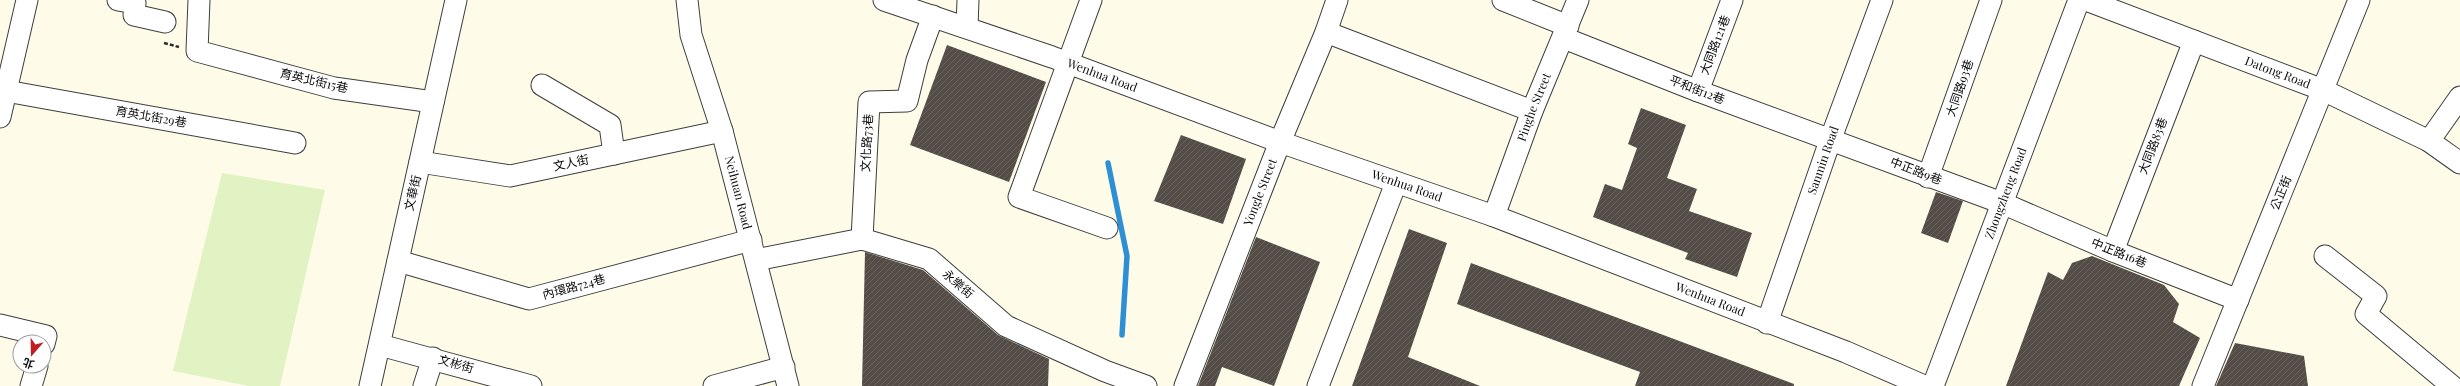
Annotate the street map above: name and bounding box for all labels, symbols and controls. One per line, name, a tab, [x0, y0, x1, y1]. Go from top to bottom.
street label: 大同路121巷	[1695, 13, 1733, 77]
street label: Datong Road	[2243, 52, 2313, 92]
street label: Wenhua Road	[1064, 54, 1140, 95]
street label: 大同路93巷	[1942, 57, 1976, 118]
street label: 育英北街15巷	[279, 64, 350, 96]
street label: Pinghe Street	[1513, 69, 1554, 143]
street label: 平和街12巷	[1667, 71, 1727, 107]
street label: 育英北街29巷	[114, 102, 188, 130]
street label: 文化路73巷	[856, 113, 876, 172]
street label: 大同路83巷	[2134, 115, 2170, 176]
street label: Sanmin Road	[1803, 124, 1842, 196]
street label: Zhongzheng Road	[1980, 145, 2030, 241]
street label: 文人街	[552, 150, 590, 174]
street label: 中正路9巷	[1888, 153, 1944, 187]
street label: Neihuan Road	[722, 154, 756, 231]
street label: Yongle Street	[1239, 155, 1280, 229]
street label: Wenhua Road	[1369, 165, 1445, 205]
street label: 文華街	[400, 173, 424, 212]
street label: 公正街	[2266, 173, 2294, 212]
street label: 中正路16巷	[2089, 234, 2150, 270]
street label: 永樂街	[940, 265, 977, 301]
street label: 內環路724巷	[540, 270, 607, 302]
street label: Wenhua Road	[1673, 278, 1748, 319]
north arrow	[12, 334, 52, 374]
street label: 文彬街	[437, 350, 476, 376]
text: 北	[21, 355, 36, 373]

